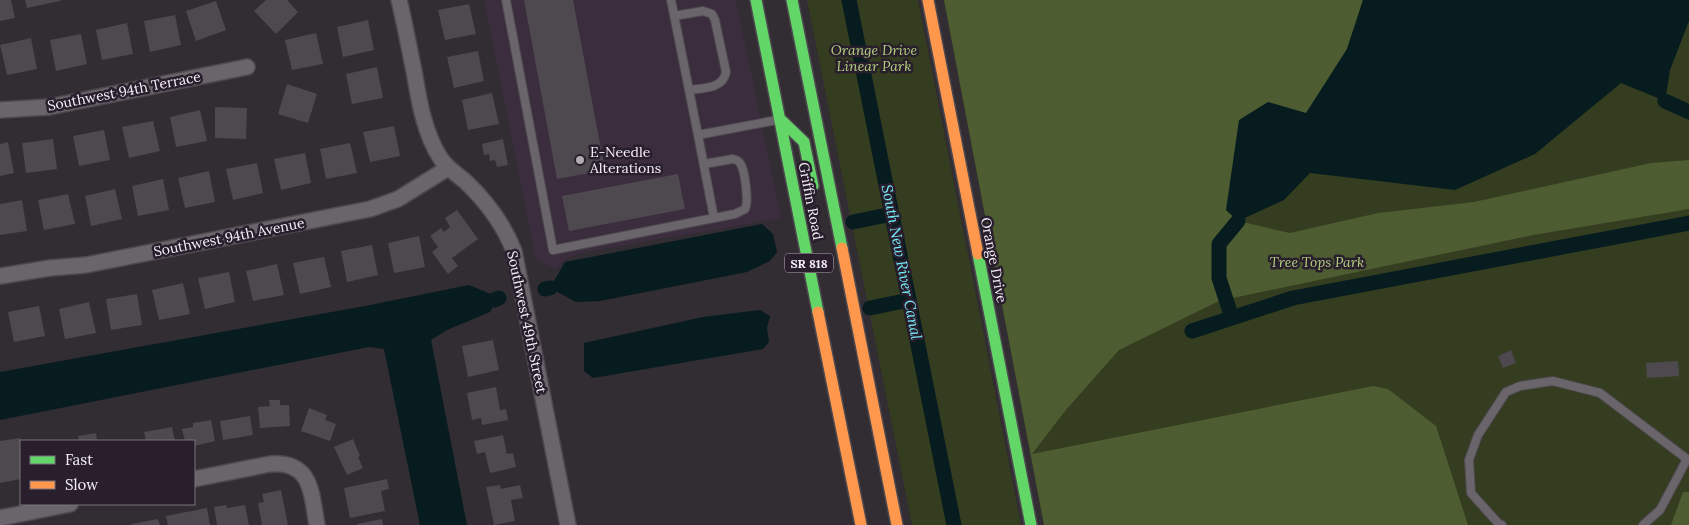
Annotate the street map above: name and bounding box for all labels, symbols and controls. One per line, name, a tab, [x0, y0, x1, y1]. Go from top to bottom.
park label: Orange Drive Linear Park	[831, 41, 917, 75]
street label: Southwest 94th Terrace	[46, 67, 203, 115]
place label: E-Needle Alterations	[589, 143, 661, 177]
marker: E-Needle Alterations	[574, 154, 586, 166]
street label: Griffin Road	[795, 161, 827, 241]
water label: South New River Canal	[878, 183, 927, 342]
street label: Southwest 94th Avenue	[152, 213, 306, 260]
street label: Orange Drive	[977, 216, 1011, 305]
street label: Southwest 49th Street	[503, 249, 551, 395]
park label: Tree Tops Park	[1270, 253, 1364, 271]
road number: SR 818	[785, 254, 833, 272]
legend	[20, 440, 195, 505]
text: Fast	[65, 450, 93, 469]
text: Slow	[65, 475, 98, 494]

